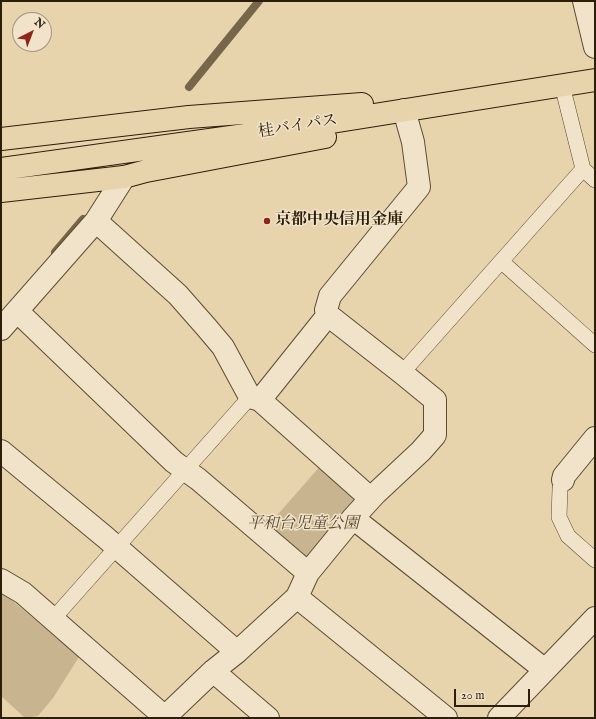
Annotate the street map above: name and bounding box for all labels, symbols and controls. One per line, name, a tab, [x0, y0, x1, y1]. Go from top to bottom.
north arrow	[12, 12, 52, 52]
text: N	[31, 15, 48, 32]
street label: 桂バイパス	[257, 111, 339, 143]
place label: 京都中央信用金庫	[275, 211, 403, 231]
marker: 京都中央信用金庫	[262, 216, 272, 226]
park label: 平和台児童公園	[247, 515, 359, 535]
scale bar	[456, 681, 532, 707]
text: 20 m	[461, 688, 484, 703]

